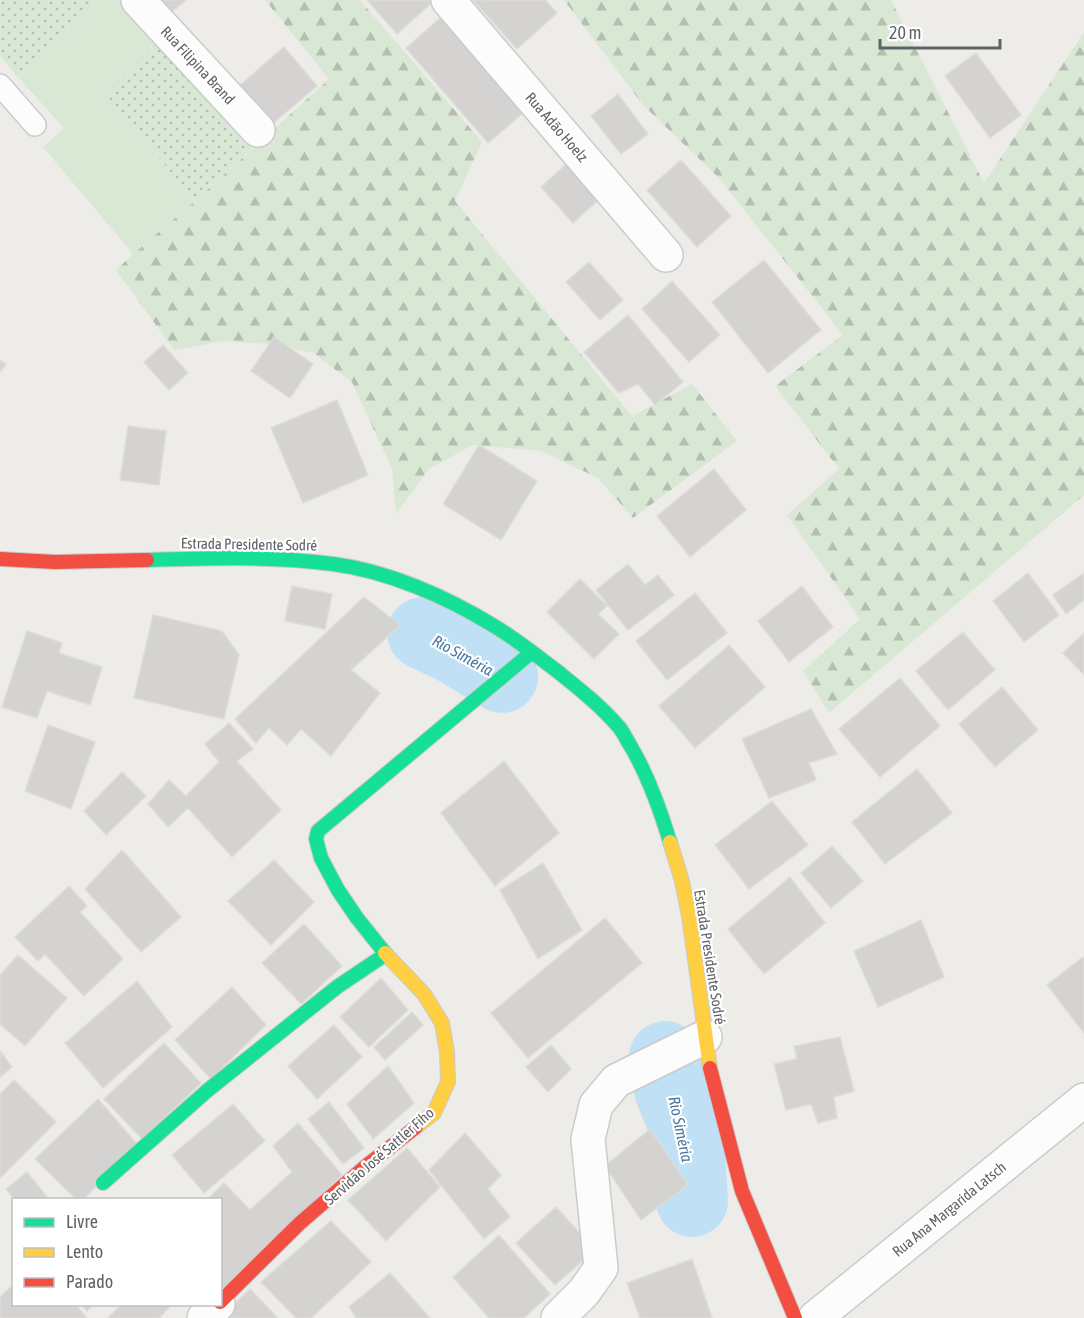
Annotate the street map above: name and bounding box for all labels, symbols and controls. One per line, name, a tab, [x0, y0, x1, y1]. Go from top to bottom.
scale bar	[880, 12, 1000, 50]
text: 20 m	[889, 22, 921, 43]
street label: Rua Filipina Brand	[158, 23, 238, 107]
street label: Rua Adão Hoelz	[522, 89, 592, 166]
street label: Estrada Presidente Sodré	[181, 534, 318, 554]
water label: Rio Siméria	[430, 631, 497, 679]
street label: Estrada Presidente Sodré	[691, 888, 729, 1026]
water label: Rio Siméria	[665, 1095, 697, 1164]
street label: Servidão José Sattler Fiho	[321, 1104, 437, 1208]
street label: Rua Ana Margarida Latsch	[889, 1158, 1009, 1260]
legend	[12, 1198, 222, 1306]
text: Livre	[66, 1211, 98, 1232]
text: Lento	[66, 1241, 103, 1262]
text: Parado	[66, 1271, 113, 1292]

